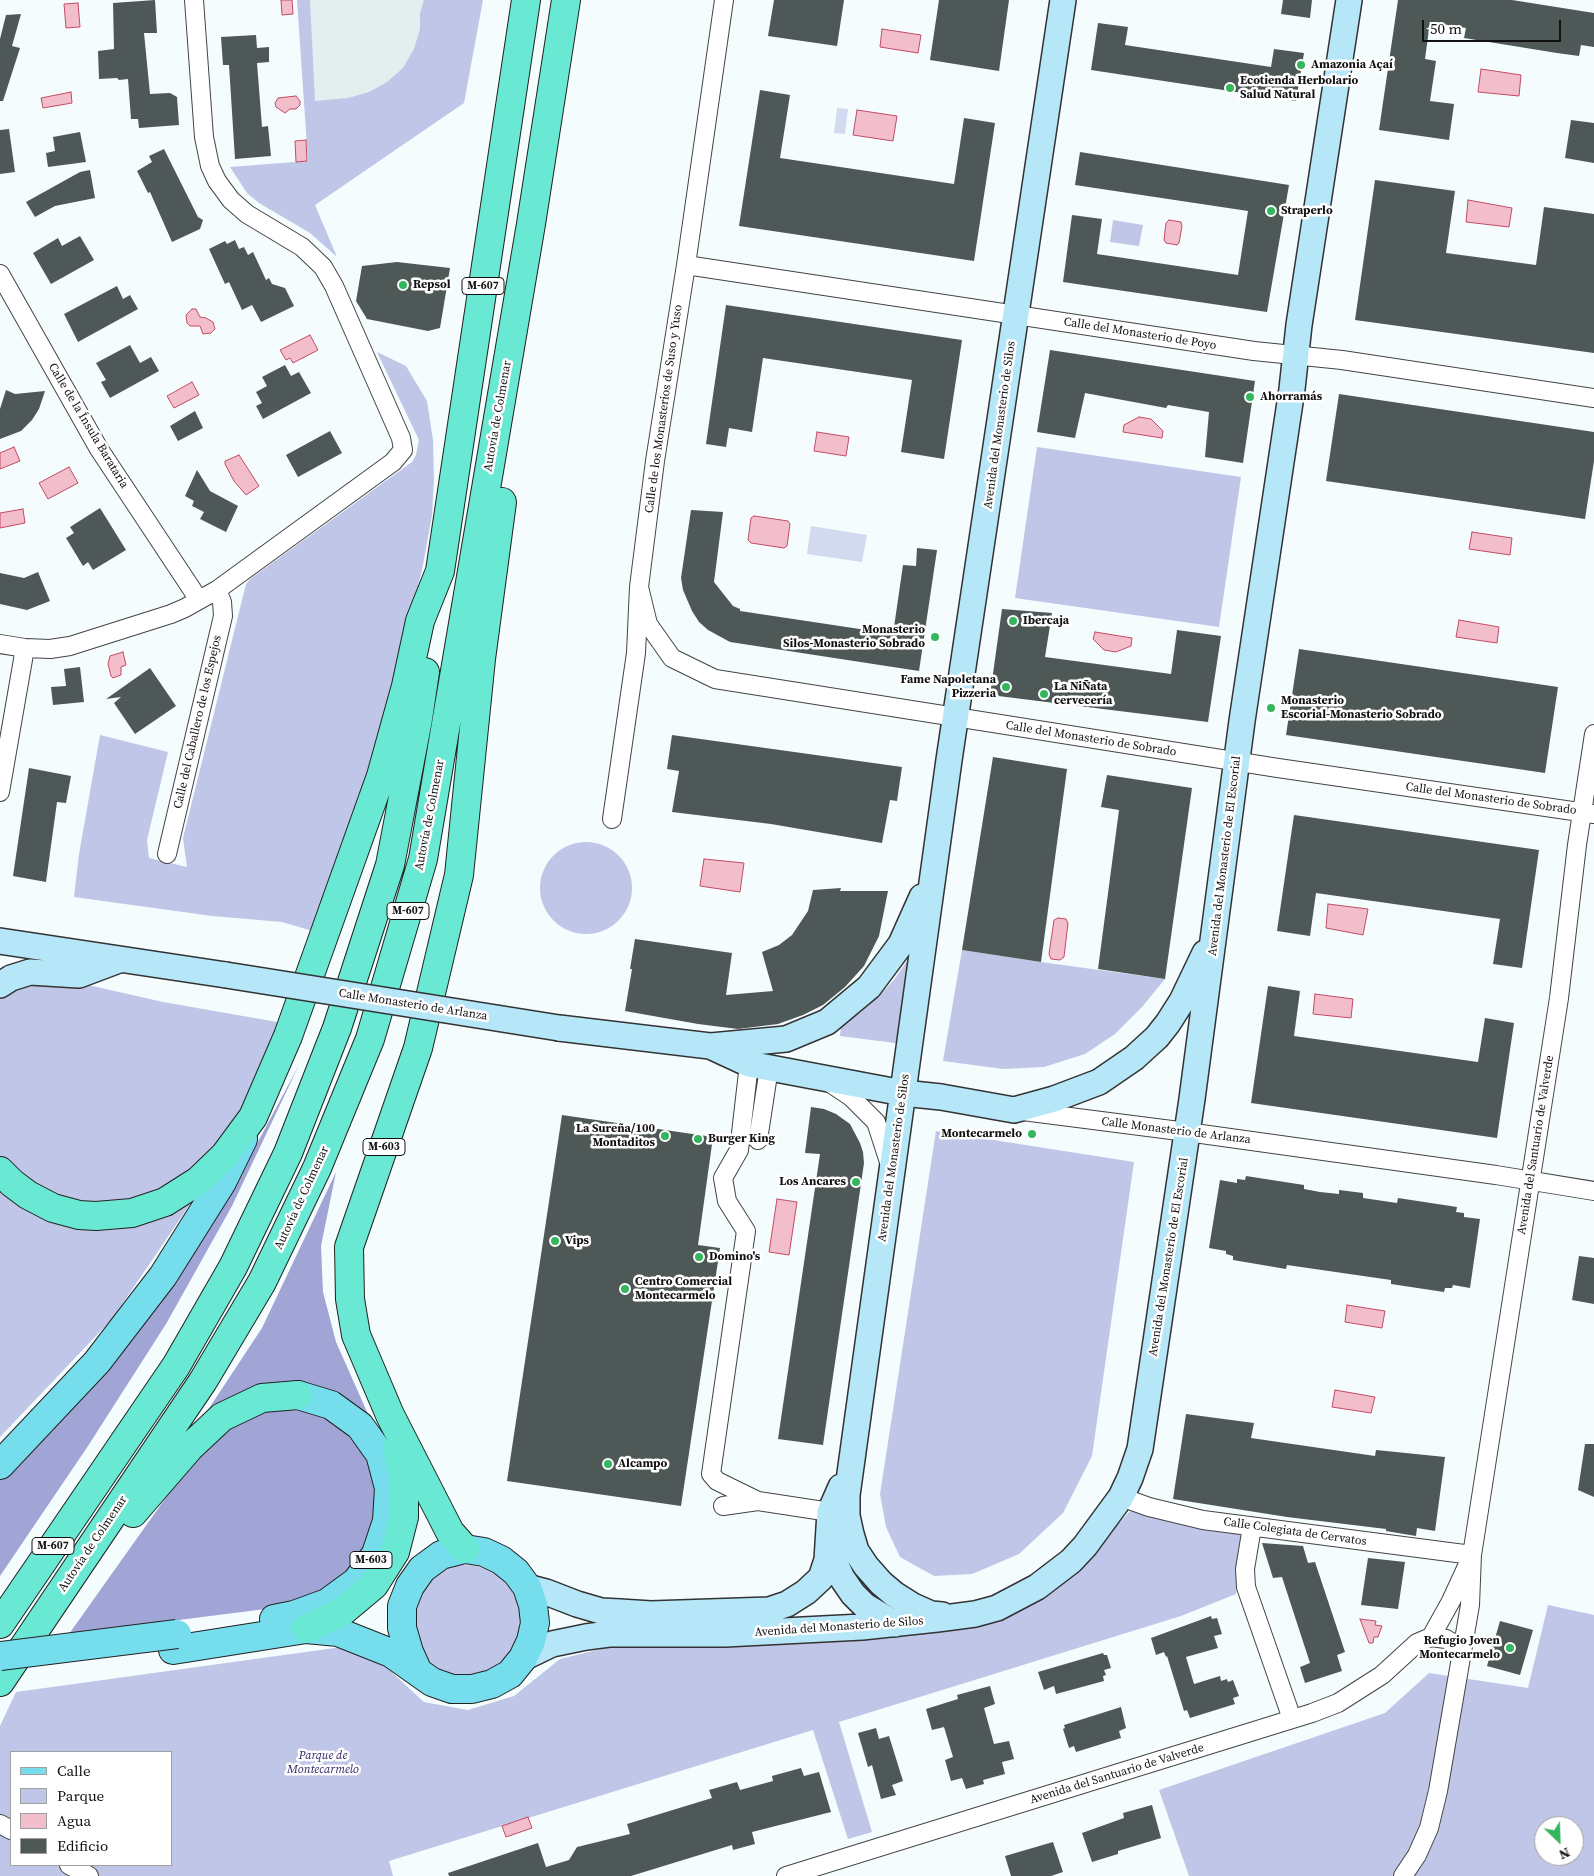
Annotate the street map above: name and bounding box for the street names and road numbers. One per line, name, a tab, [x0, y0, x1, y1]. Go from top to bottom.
road number: M-607	[462, 278, 504, 294]
street label: Calle de los Monasterios de Suso y Yuso	[642, 304, 686, 514]
street label: Calle del Monasterio de Poyo	[1063, 315, 1217, 353]
street label: Avenida del Monasterio de Silos	[981, 340, 1019, 510]
street label: Autovía de Colmenar	[481, 359, 515, 473]
street label: Calle de la Ínsula Barataria	[45, 361, 131, 491]
street label: Calle del Caballero de los Espejos	[171, 634, 225, 810]
street label: Calle del Monasterio de Sobrado	[1005, 718, 1177, 760]
street label: Avenida del Monasterio de El Escorial	[1206, 755, 1244, 957]
street label: Autovía de Colmenar	[412, 758, 448, 872]
street label: Calle del Monasterio de Sobrado	[1405, 780, 1577, 818]
road number: M-607	[387, 902, 429, 919]
street label: Calle Monasterio de Arlanza	[338, 986, 488, 1024]
street label: Avenida del Santuario de Valverde	[1515, 1054, 1557, 1236]
street label: Avenida del Monasterio de Silos	[875, 1073, 913, 1243]
street label: Calle Monasterio de Arlanza	[1100, 1115, 1252, 1147]
road number: M-603	[363, 1138, 405, 1156]
street label: Autovía de Colmenar	[272, 1144, 332, 1252]
street label: Avenida del Monasterio de El Escorial	[1146, 1157, 1192, 1357]
street label: Autovía de Colmenar	[56, 1493, 130, 1595]
street label: Calle Colegiata de Cervatos	[1222, 1515, 1368, 1549]
road number: M-607	[32, 1538, 74, 1554]
road number: M-603	[350, 1552, 392, 1568]
street label: Avenida del Monasterio de Silos	[754, 1614, 924, 1640]
street label: Avenida del Santuario de Valverde	[1028, 1741, 1206, 1807]

